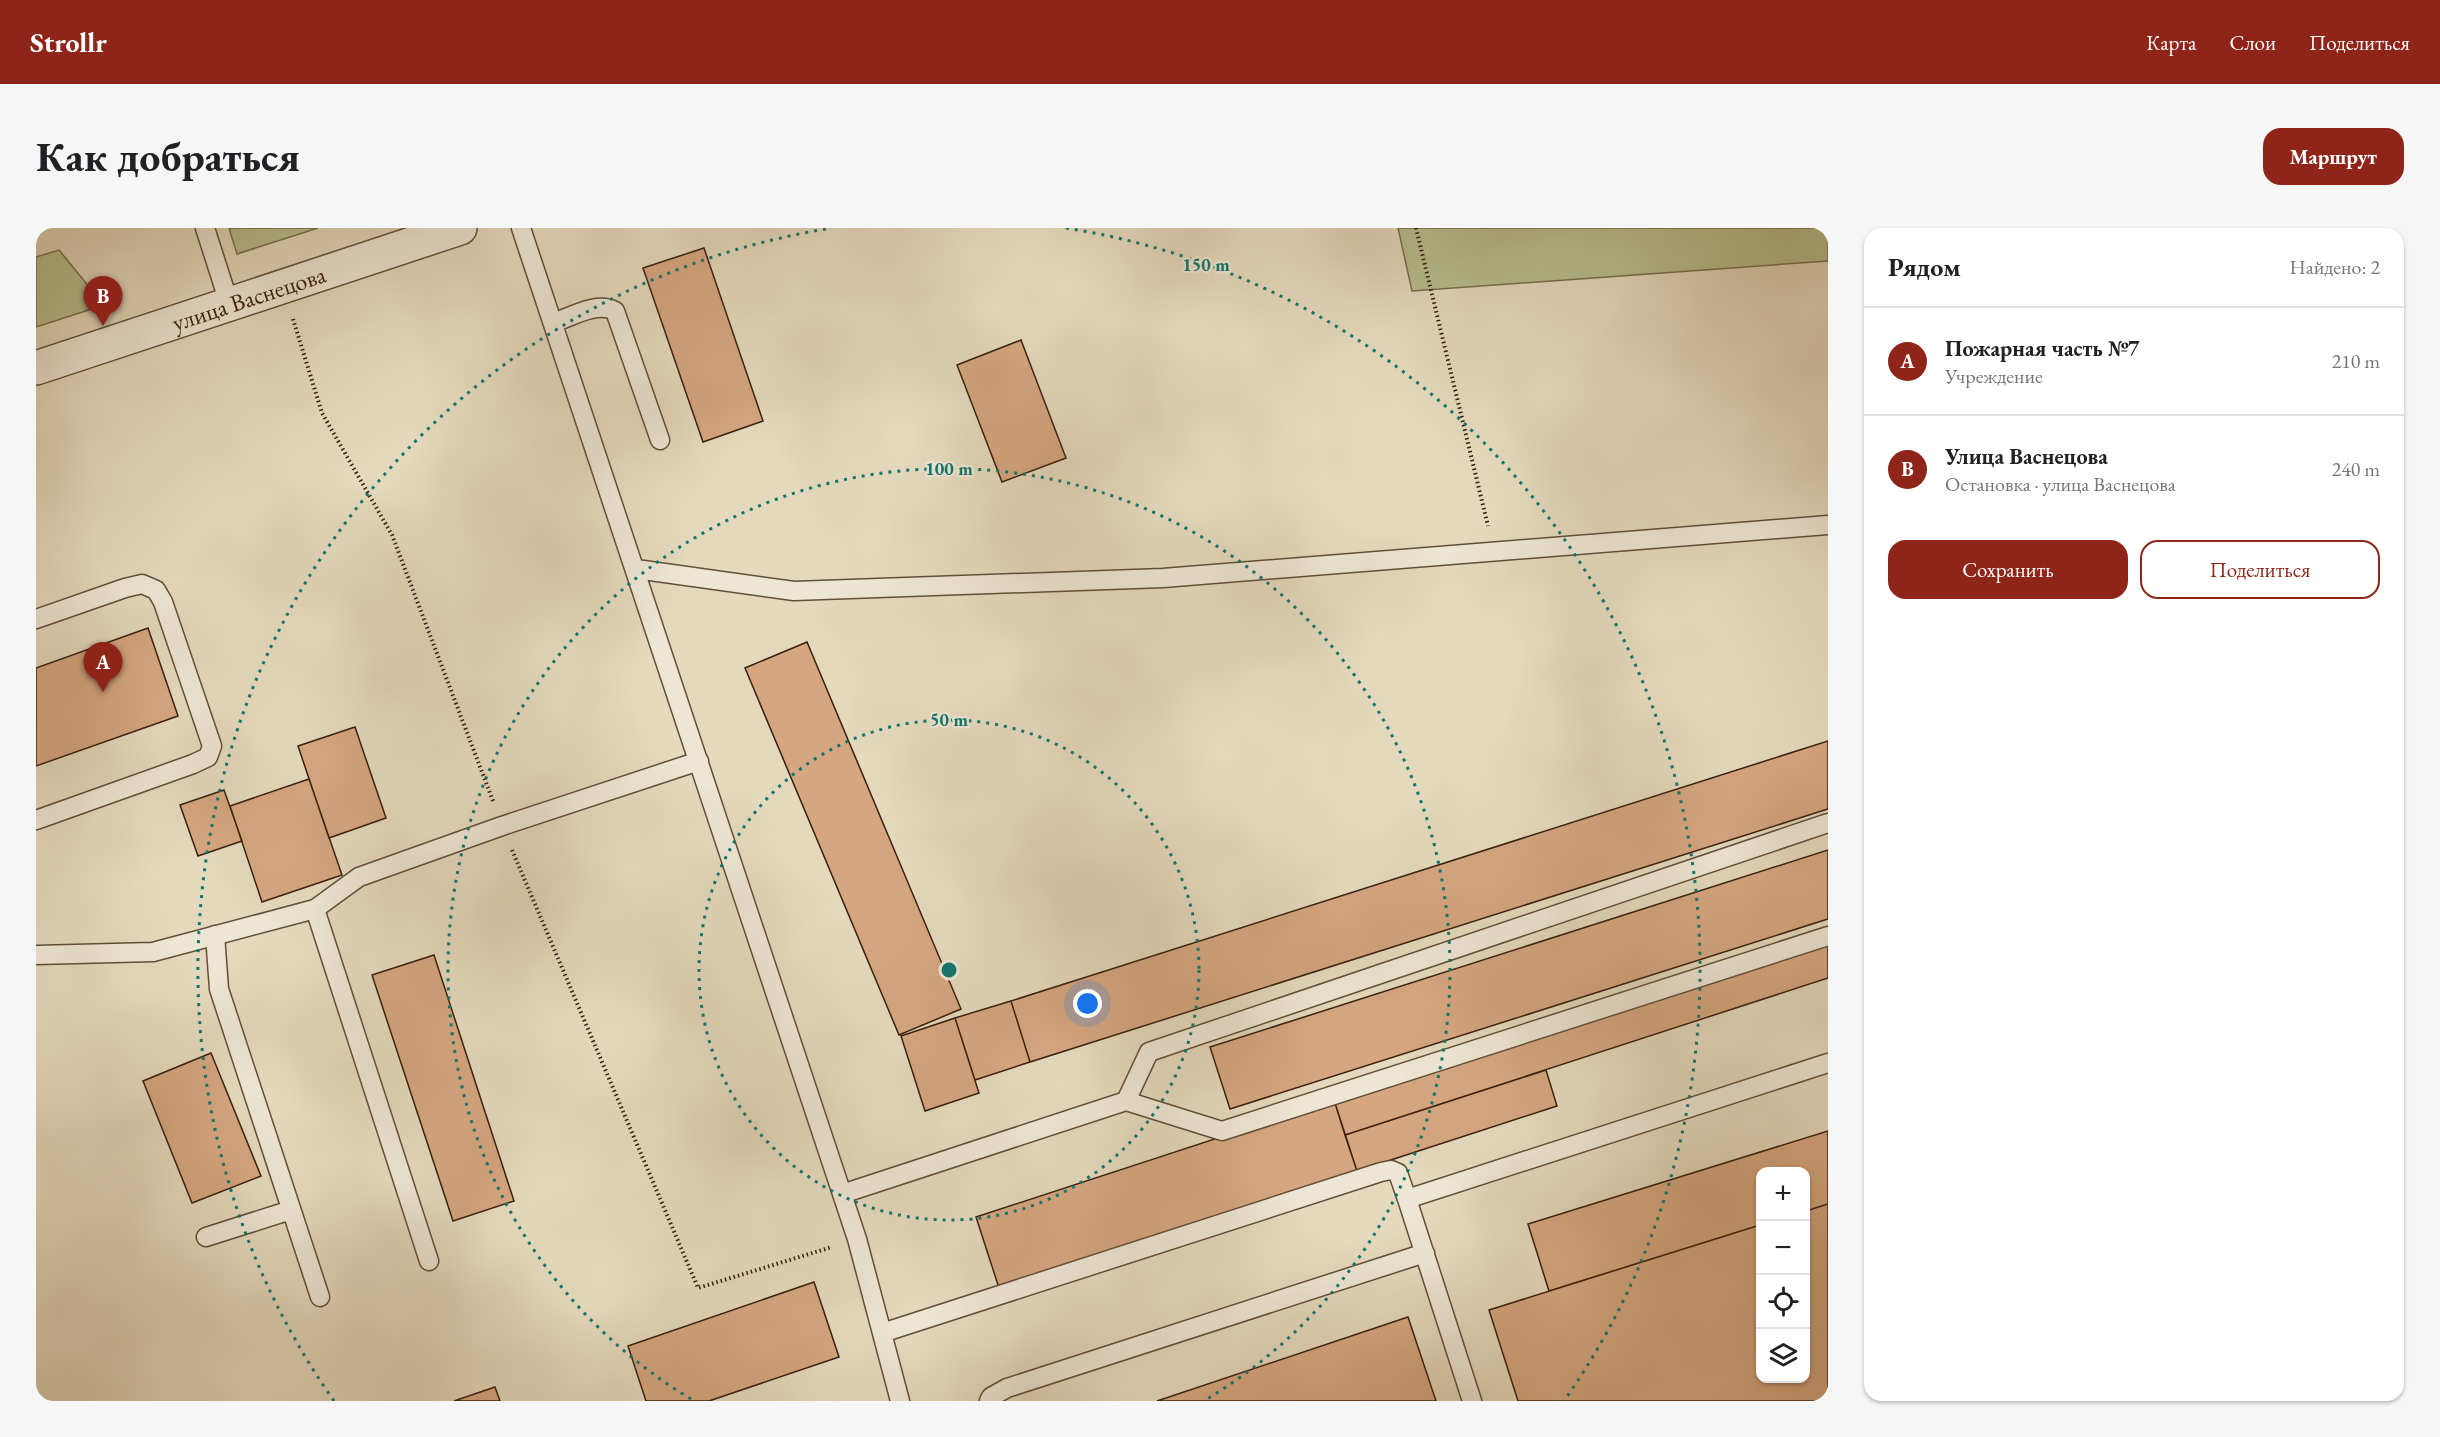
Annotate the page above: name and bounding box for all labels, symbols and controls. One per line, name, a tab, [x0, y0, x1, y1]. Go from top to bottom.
text: Strollr	[30, 24, 107, 60]
text: Карта	[2146, 29, 2196, 56]
text: Слои	[2229, 29, 2276, 56]
text: Поделиться	[2309, 29, 2410, 56]
button: Маршрут	[2263, 128, 2404, 185]
text: Как добраться	[36, 129, 300, 184]
text: Рядом	[1888, 250, 1961, 284]
text: 150 m	[1182, 253, 1230, 276]
text: Найдено: 2	[2289, 254, 2380, 280]
street label: улица Васнецова	[168, 258, 330, 338]
pin: B	[84, 276, 122, 326]
text: Пожарная часть №7	[1945, 334, 2139, 363]
text: A	[1900, 348, 1915, 374]
text: 210 m	[2332, 348, 2380, 374]
text: Учреждение	[1945, 363, 2043, 389]
text: Улица Васнецова	[1945, 442, 2108, 471]
text: B	[1901, 456, 1914, 482]
text: 240 m	[2332, 456, 2380, 482]
text: 100 m	[925, 457, 973, 480]
text: Остановка · улица Васнецова	[1945, 471, 2176, 497]
button: Сохранить	[1888, 540, 2128, 599]
button: Поделиться	[2140, 540, 2380, 599]
pin: A	[84, 642, 122, 692]
text: 50 m	[930, 708, 968, 731]
centre of rings	[939, 960, 959, 980]
your location	[1073, 989, 1102, 1018]
map controls	[1756, 1167, 1810, 1383]
button: +	[1756, 1167, 1810, 1221]
button: −	[1756, 1221, 1810, 1275]
button: locate	[1756, 1275, 1810, 1329]
button: layers	[1756, 1329, 1810, 1383]

